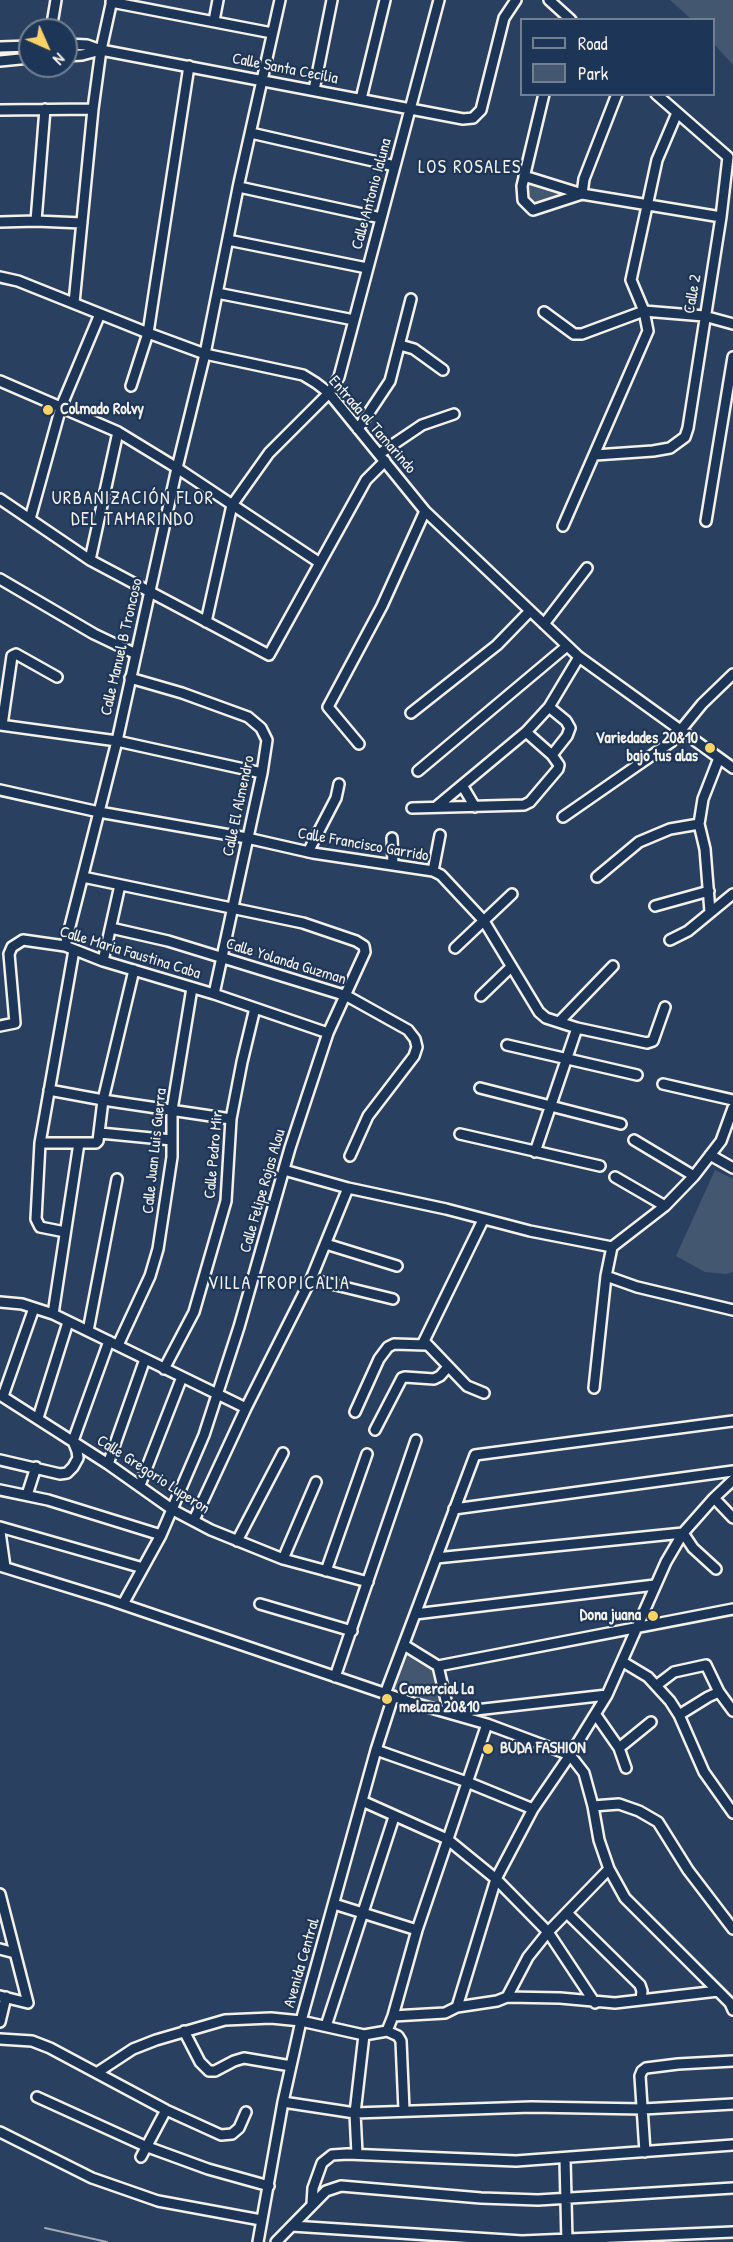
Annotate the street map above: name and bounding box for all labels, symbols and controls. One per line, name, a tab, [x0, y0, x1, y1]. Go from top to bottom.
north arrow	[18, 18, 78, 78]
legend	[520, 18, 715, 96]
text: Road	[578, 31, 608, 56]
text: N	[49, 49, 70, 70]
street label: Calle Santa Cecilia	[230, 49, 340, 89]
text: Park	[578, 61, 608, 86]
street label: Calle Antonio Ialuna	[348, 136, 396, 252]
district label: LOS ROSALES	[418, 157, 522, 179]
street label: Calle 2	[680, 273, 706, 315]
street label: Entrada al Tamarindo	[324, 372, 420, 478]
place label: Colmado Rolvy	[60, 400, 144, 420]
marker: Colmado Rolvy	[41, 403, 55, 417]
district label: URBANIZACIÓN FLOR DEL TAMARINDO	[52, 488, 214, 530]
street label: Calle Manuel B Troncoso	[97, 577, 147, 717]
place label: Variedades 20&10 bajo tus alas	[596, 729, 698, 767]
marker: Variedades 20&10 bajo tus alas	[703, 741, 717, 755]
street label: Calle El Almendro	[219, 754, 259, 858]
street label: Calle Francisco Garrido	[296, 824, 430, 866]
street label: Calle Maria Faustina Caba	[57, 922, 203, 984]
street label: Calle Yolanda Guzman	[224, 935, 348, 989]
street label: Calle Juan Luis Guerra	[139, 1087, 171, 1215]
street label: Calle Pedro Mir	[201, 1110, 227, 1200]
street label: Calle Felipe Rojas Alou	[236, 1127, 290, 1255]
district label: VILLA TROPICALIA	[208, 1273, 350, 1295]
street label: Calle Gregorio Luperon	[93, 1431, 213, 1519]
place label: Dona juana	[580, 1606, 641, 1626]
marker: Dona juana	[646, 1609, 660, 1623]
place label: Comercial La melaza 20&10	[399, 1680, 480, 1718]
marker: Comercial La melaza 20&10	[380, 1692, 394, 1706]
place label: BUDA FASHION	[500, 1739, 586, 1759]
marker: BUDA FASHION	[481, 1742, 495, 1756]
street label: Avenida Central	[280, 1916, 324, 2010]

